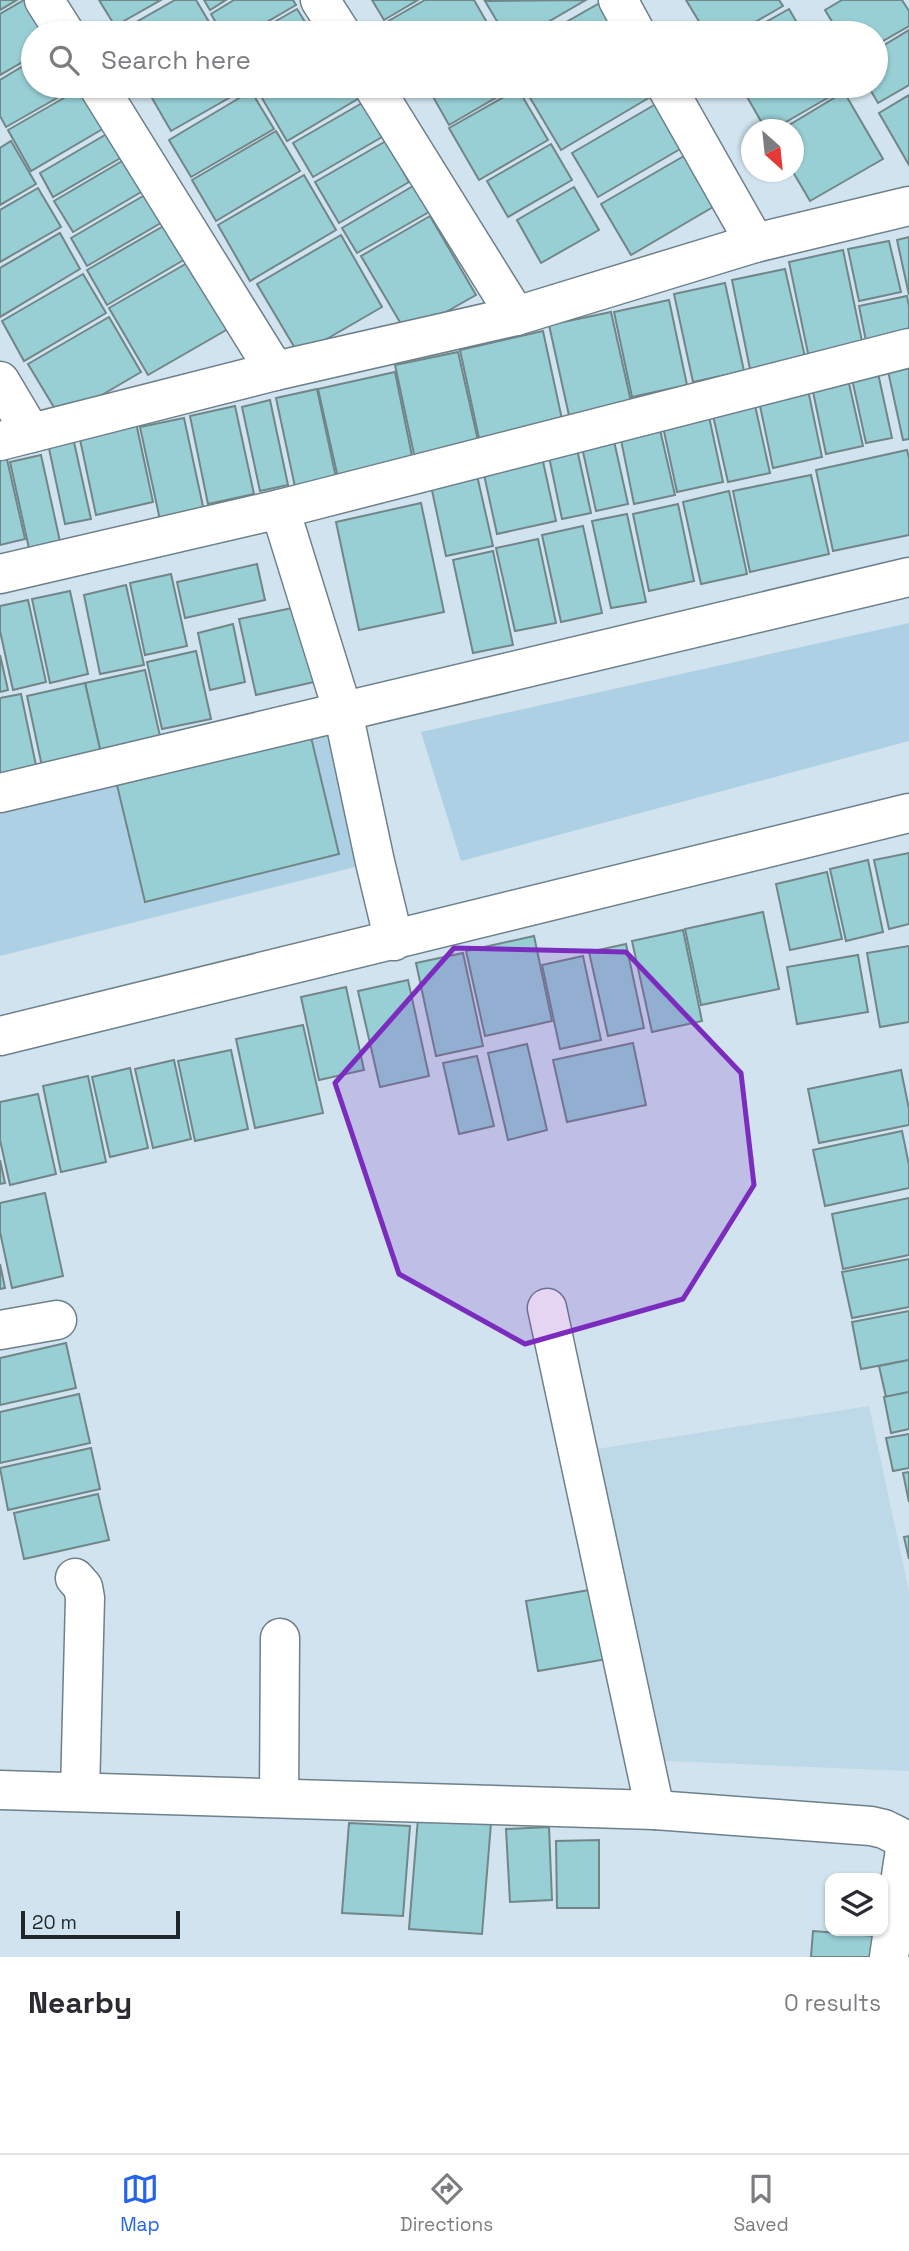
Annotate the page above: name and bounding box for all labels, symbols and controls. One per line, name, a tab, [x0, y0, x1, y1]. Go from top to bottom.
search box	[21, 21, 888, 98]
icon: search	[45, 41, 83, 79]
text: Search here	[101, 43, 251, 77]
north arrow	[741, 119, 804, 182]
map controls	[825, 1873, 888, 1936]
button: layers	[825, 1873, 888, 1936]
scale bar	[21, 1908, 180, 1940]
text: 20 m	[32, 1910, 77, 1935]
text: Nearby	[28, 1983, 132, 2022]
text: 0 results	[784, 1988, 881, 2018]
tab: Map	[120, 2170, 160, 2237]
tab: Directions	[400, 2170, 493, 2237]
tab: Saved	[733, 2170, 789, 2237]

